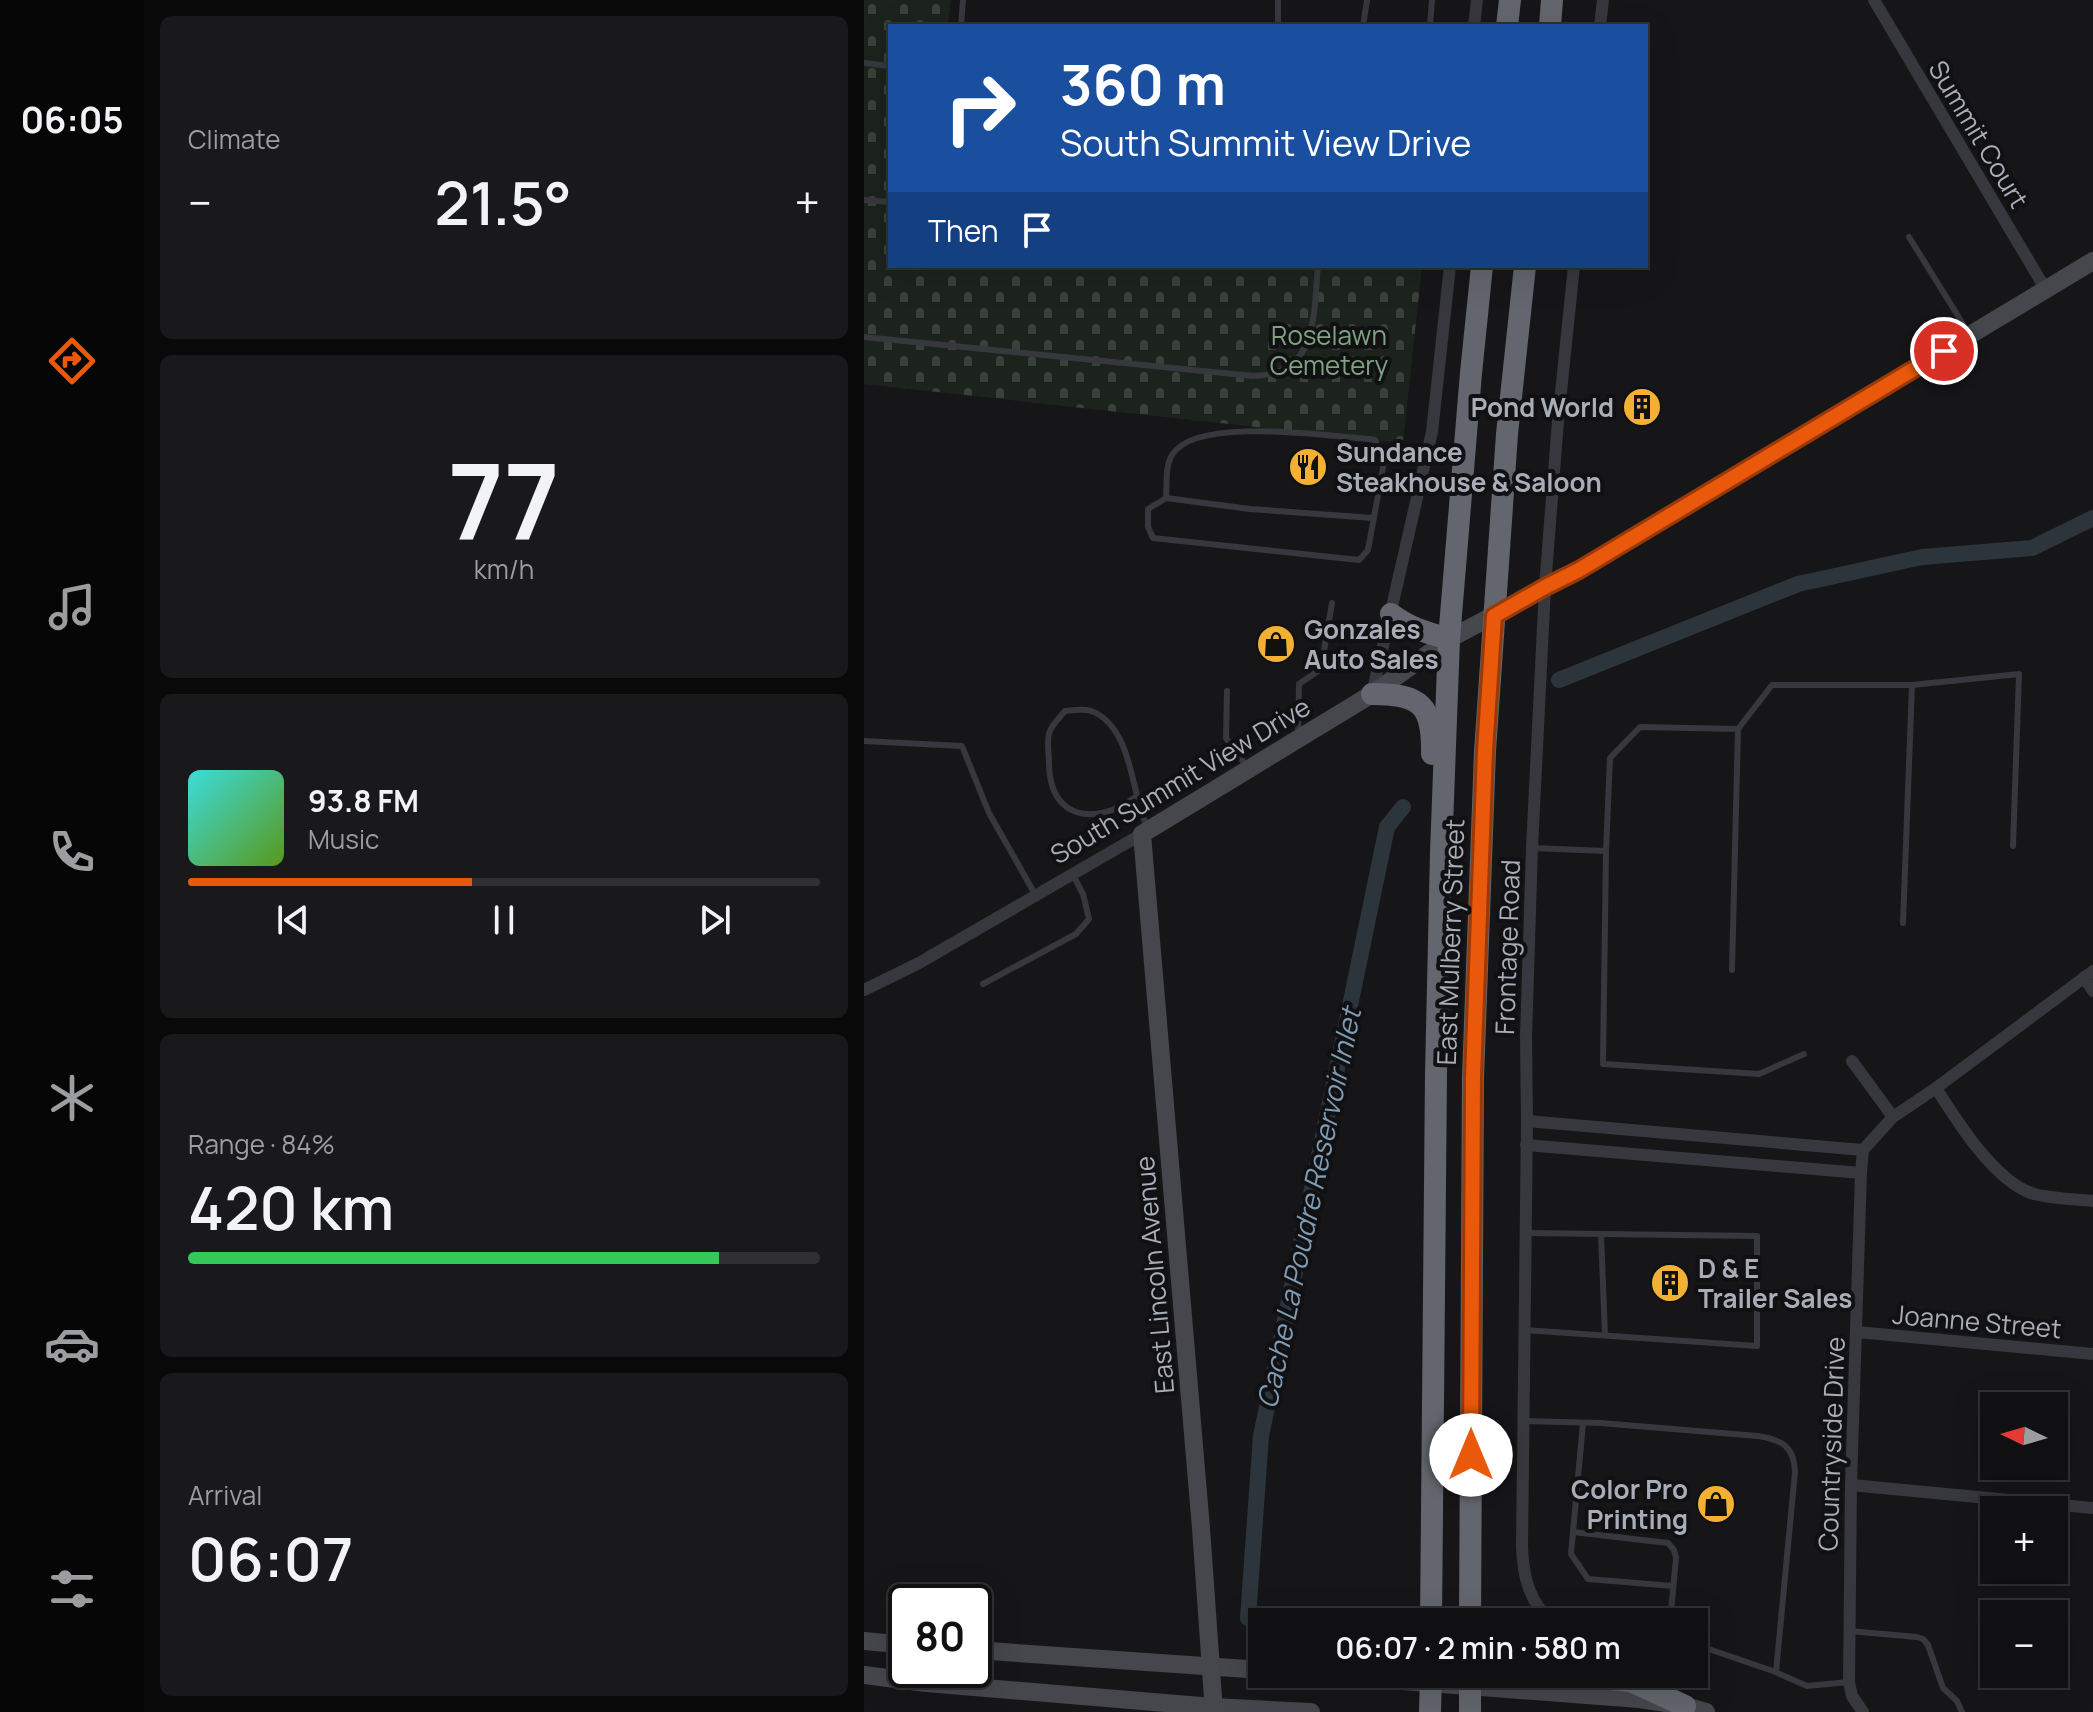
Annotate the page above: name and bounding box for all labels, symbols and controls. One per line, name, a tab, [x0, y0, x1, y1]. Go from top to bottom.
text: 360 m	[1060, 45, 1226, 122]
street label: Summit Court	[1921, 53, 2037, 215]
icon: right	[928, 56, 1032, 160]
text: 06:05	[20, 95, 124, 144]
text: South Summit View Drive	[1060, 118, 1471, 167]
text: Climate	[188, 121, 280, 157]
text: 21.5°	[435, 161, 572, 243]
text: −	[188, 172, 212, 232]
text: +	[795, 172, 820, 232]
icon: arrive	[1015, 208, 1059, 252]
text: Then	[928, 210, 999, 251]
park label: Roselawn Cemetery	[1270, 317, 1389, 383]
pin	[1910, 317, 1978, 385]
icon: arrive	[1922, 329, 1966, 373]
icon: directions	[44, 333, 100, 389]
building icon: Pond World	[1621, 386, 1663, 428]
place label: Pond World	[1471, 389, 1614, 425]
text: 77	[448, 428, 560, 570]
place label: Sundance Steakhouse & Saloon	[1336, 434, 1602, 500]
restaurant icon: Sundance Steakhouse & Saloon	[1287, 446, 1329, 488]
text: km/h	[474, 551, 534, 587]
icon: music	[44, 579, 100, 635]
place label: Gonzales Auto Sales	[1304, 611, 1439, 677]
shop icon: Gonzales Auto Sales	[1255, 623, 1297, 665]
street label: South Summit View Drive	[1043, 688, 1317, 872]
text: 93.8 FM	[308, 780, 419, 821]
street label: East Mulberry Street	[1428, 818, 1472, 1066]
text: Music	[308, 821, 379, 857]
icon: phone	[44, 824, 100, 880]
street label: Frontage Road	[1486, 859, 1528, 1035]
icon: previous	[271, 898, 315, 942]
icon: pause	[482, 898, 526, 942]
icon: next	[693, 898, 737, 942]
water label: Cache La Poudre Reservoir Inlet	[1247, 1002, 1370, 1412]
icon: climate	[44, 1070, 100, 1126]
text: Range · 84%	[188, 1126, 335, 1162]
street label: East Lincoln Avenue	[1126, 1155, 1182, 1395]
text: 420 km	[188, 1166, 394, 1248]
place label: D & E Trailer Sales	[1698, 1250, 1852, 1316]
building icon: D & E Trailer Sales	[1649, 1262, 1691, 1304]
street label: Joanne Street	[1891, 1296, 2063, 1346]
icon: car	[44, 1316, 100, 1372]
street label: Countryside Drive	[1809, 1336, 1853, 1552]
north arrow	[1980, 1392, 2068, 1480]
map controls	[1980, 1392, 2068, 1688]
position arrow	[1429, 1413, 1513, 1497]
place label: Color Pro Printing	[1571, 1471, 1688, 1537]
text: Arrival	[188, 1477, 262, 1513]
shop icon: Color Pro Printing	[1695, 1483, 1737, 1525]
button: +	[1980, 1496, 2068, 1584]
text: 06:07	[188, 1517, 353, 1599]
icon: filters	[44, 1561, 100, 1617]
speed limit sign: 80	[888, 1584, 992, 1688]
button: −	[1980, 1600, 2068, 1688]
text: 06:07 · 2 min · 580 m	[1335, 1627, 1621, 1668]

